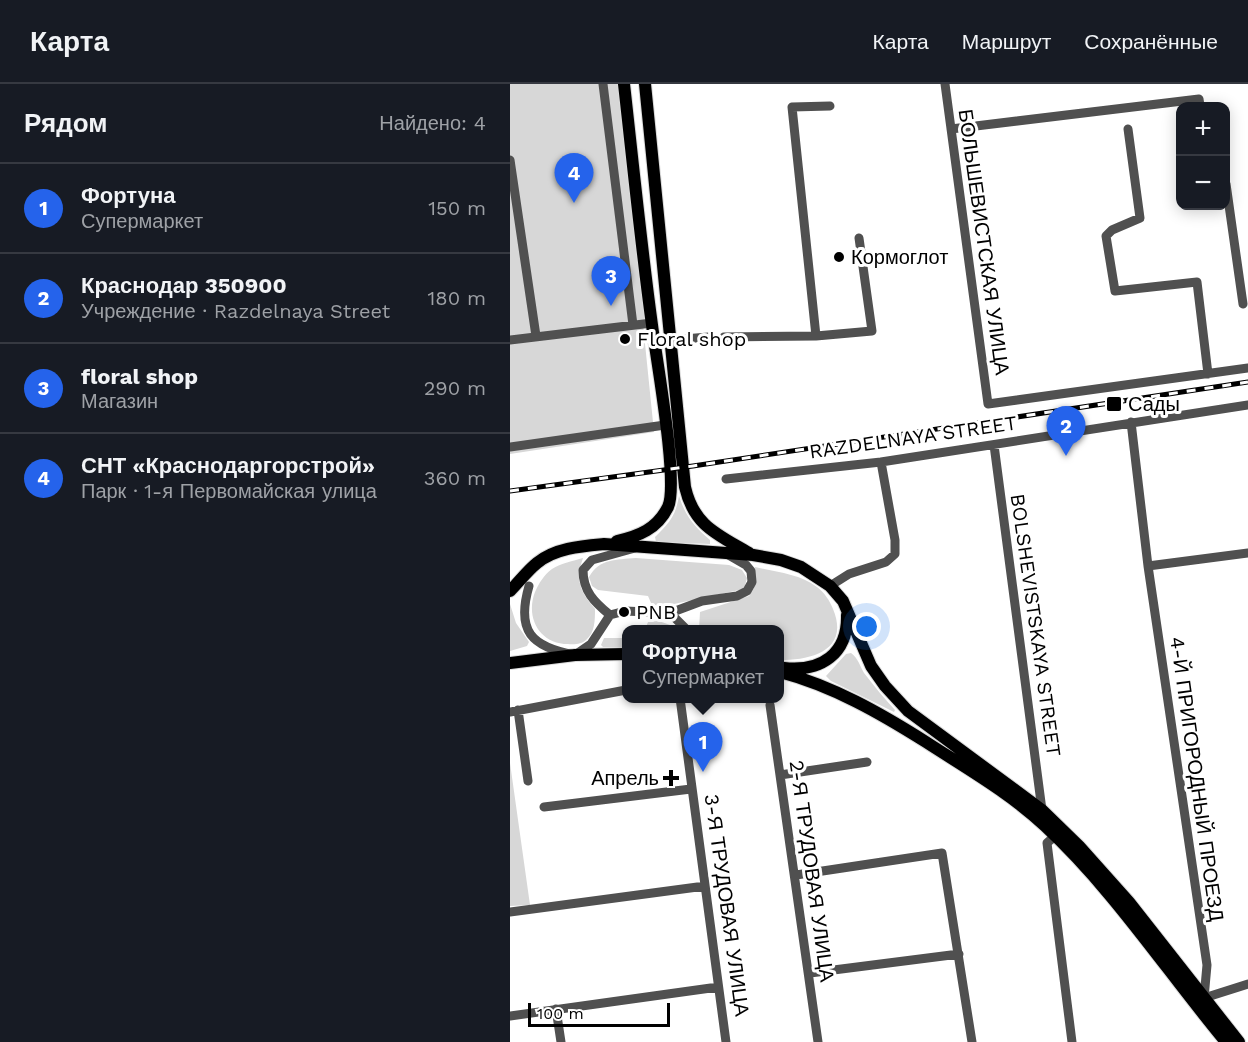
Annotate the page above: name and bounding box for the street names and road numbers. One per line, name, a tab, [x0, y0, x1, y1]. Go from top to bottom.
street label: БОЛЬШЕВИСТСКАЯ УЛИЦА	[953, 108, 1015, 377]
street label: RAZDELNAYA STREET	[808, 411, 1018, 463]
street label: BOLSHEVISTSKAYA STREET	[1006, 492, 1066, 758]
street label: 4-Й ПРИГОРОДНЫЙ ПРОЕЗД	[1165, 635, 1229, 923]
street label: 2-Я ТРУДОВАЯ УЛИЦА	[785, 759, 840, 984]
street label: 3-Я ТРУДОВАЯ УЛИЦА	[700, 792, 755, 1018]

